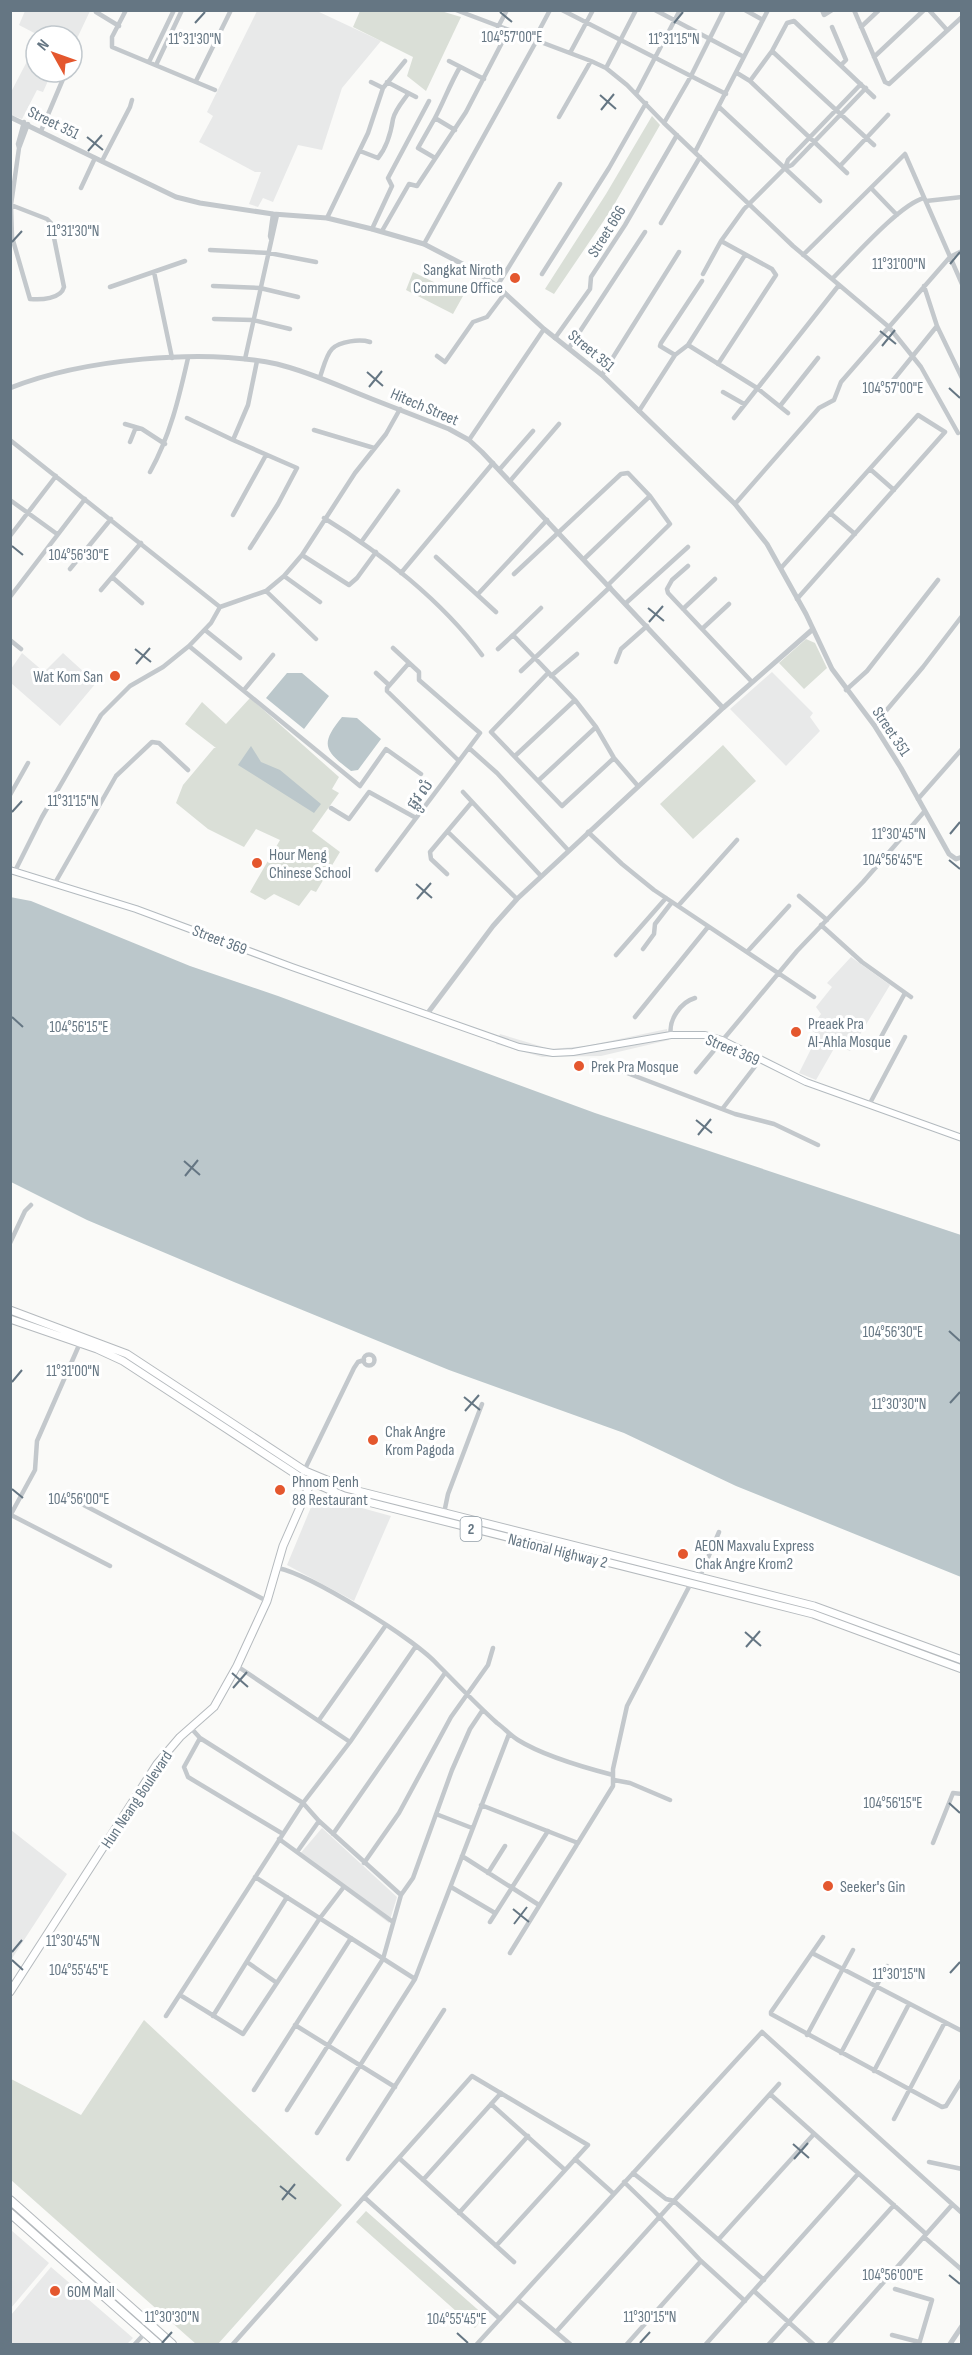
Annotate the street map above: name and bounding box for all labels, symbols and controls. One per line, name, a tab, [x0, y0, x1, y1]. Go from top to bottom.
north arrow	[24, 24, 84, 84]
text: 104°57'00"E	[482, 28, 542, 47]
text: 11°31'30"N	[169, 30, 221, 49]
text: 11°31'15"N	[648, 30, 700, 49]
text: N	[34, 36, 54, 55]
street label: Street 351	[24, 103, 83, 144]
street label: Street 666	[584, 202, 631, 261]
text: 11°31'30"N	[47, 222, 99, 241]
text: 11°31'00"N	[872, 255, 926, 274]
place label: Sangkat Niroth Commune Office	[413, 261, 503, 298]
marker: Sangkat Niroth Commune Office	[508, 271, 522, 285]
street label: Street 351	[564, 326, 619, 376]
text: 104°57'00"E	[863, 379, 923, 398]
street label: Hitech Street	[388, 385, 461, 430]
text: 104°56'30"E	[49, 546, 109, 565]
place label: Wat Kom San	[33, 668, 103, 687]
marker: Wat Kom San	[108, 669, 122, 683]
street label: Street 351	[867, 704, 914, 760]
street label: ផ្លូវ លំ	[402, 775, 441, 816]
text: 11°31'15"N	[47, 792, 99, 811]
text: 11°30'45"N	[872, 825, 926, 844]
place label: Hour Meng Chinese School	[269, 846, 351, 883]
text: 104°56'45"E	[863, 851, 923, 870]
marker: Hour Meng Chinese School	[250, 856, 264, 870]
street label: Street 369	[189, 921, 249, 959]
place label: Preaek Pra Al-Ahla Mosque	[807, 1015, 891, 1052]
text: 104°56'15"E	[50, 1018, 108, 1037]
marker: Preaek Pra Al-Ahla Mosque	[789, 1025, 803, 1039]
street label: Street 369	[702, 1031, 762, 1070]
place label: Prek Pra Mosque	[591, 1058, 679, 1077]
marker: Prek Pra Mosque	[572, 1059, 586, 1073]
text: 104°56'30"E	[863, 1323, 923, 1342]
text: 11°31'00"N	[46, 1362, 100, 1381]
text: 11°30'30"N	[872, 1395, 926, 1414]
place label: Chak Angre Krom Pagoda	[385, 1423, 454, 1460]
marker: Chak Angre Krom Pagoda	[366, 1433, 380, 1447]
place label: Phnom Penh 88 Restaurant	[292, 1473, 368, 1510]
marker: Phnom Penh 88 Restaurant	[273, 1483, 287, 1497]
text: 104°56'00"E	[48, 1490, 110, 1509]
road number: 2	[460, 1517, 482, 1541]
street label: National Highway 2	[506, 1530, 609, 1573]
place label: AEON Maxvalu Express Chak Angre Krom2	[694, 1537, 814, 1574]
marker: AEON Maxvalu Express Chak Angre Krom2	[676, 1547, 690, 1561]
street label: Hun Neang Boulevard	[98, 1747, 177, 1852]
text: 104°56'15"E	[864, 1794, 922, 1813]
place label: Seeker's Gin	[840, 1878, 905, 1897]
marker: Seeker's Gin	[821, 1879, 835, 1893]
text: 11°30'45"N	[46, 1932, 100, 1951]
text: 104°55'45"E	[49, 1961, 109, 1980]
text: 11°30'15"N	[873, 1965, 925, 1984]
text: 104°56'00"E	[862, 2266, 924, 2285]
place label: 60M Mall	[67, 2283, 115, 2302]
marker: 60M Mall	[48, 2284, 62, 2298]
text: 11°30'30"N	[145, 2308, 199, 2327]
text: 11°30'15"N	[624, 2308, 676, 2327]
text: 104°55'45"E	[427, 2310, 487, 2329]

